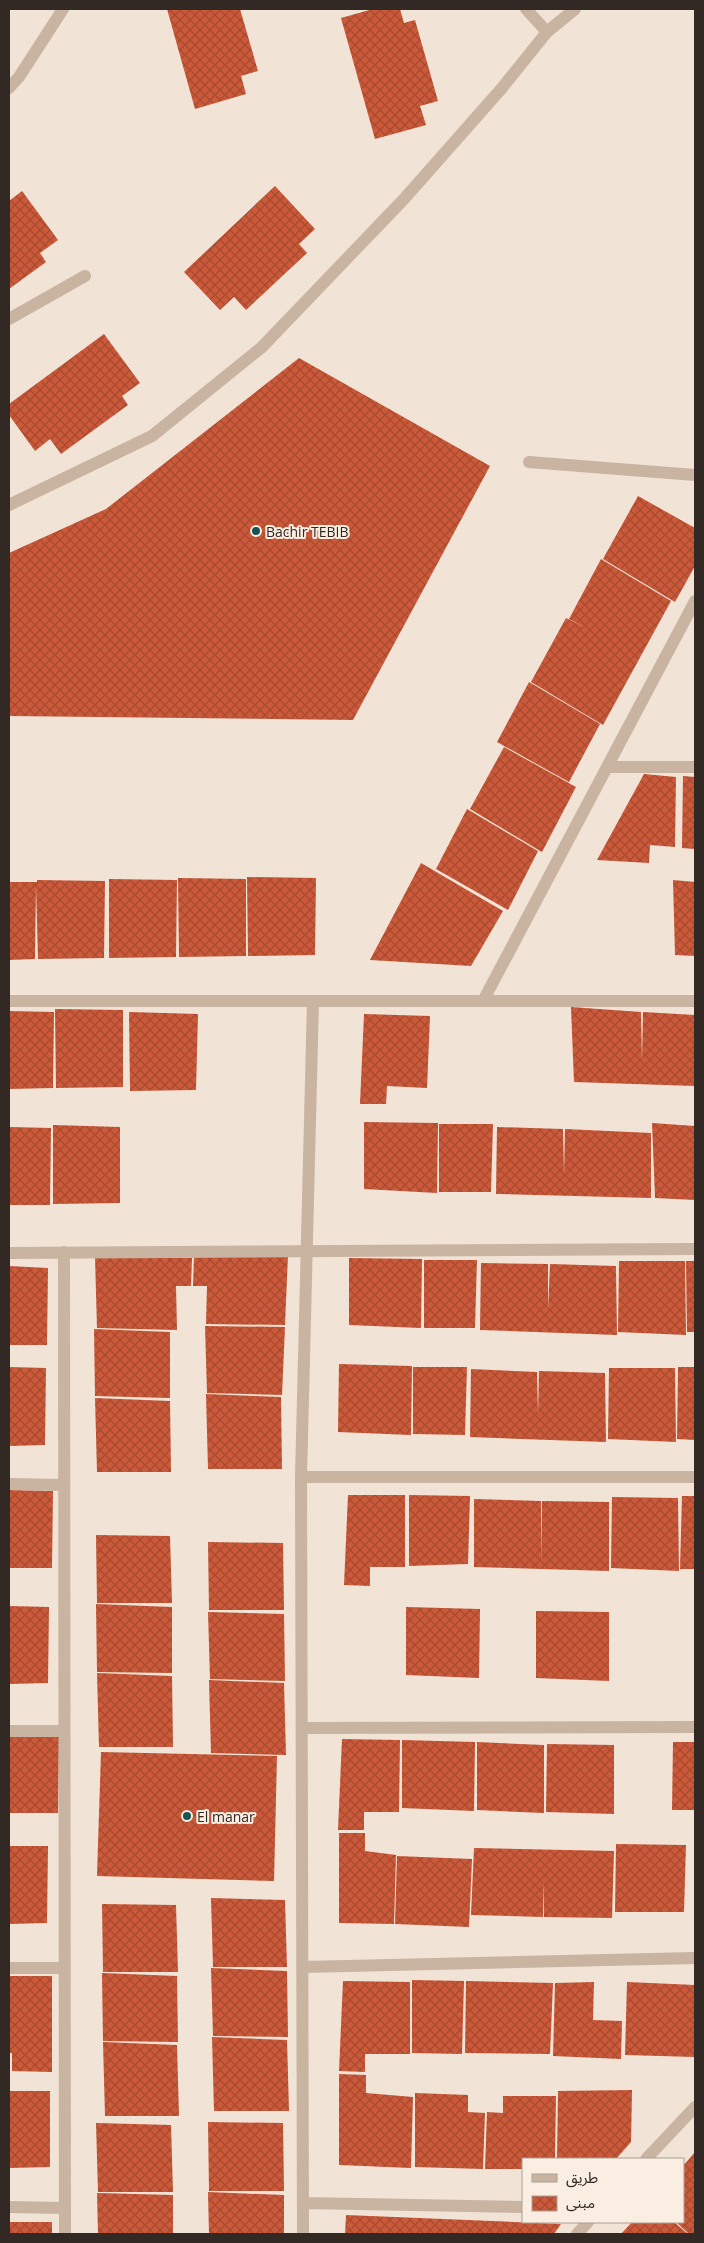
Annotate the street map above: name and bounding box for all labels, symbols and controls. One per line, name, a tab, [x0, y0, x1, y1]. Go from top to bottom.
place label: Bachir TEBIB	[266, 522, 349, 541]
marker: Bachir TEBIB	[250, 525, 262, 537]
place label: El manar	[197, 1807, 255, 1826]
marker: El manar	[181, 1810, 193, 1822]
legend	[522, 2158, 684, 2223]
text: طريق	[566, 2167, 598, 2188]
text: مبنى	[566, 2192, 595, 2212]

